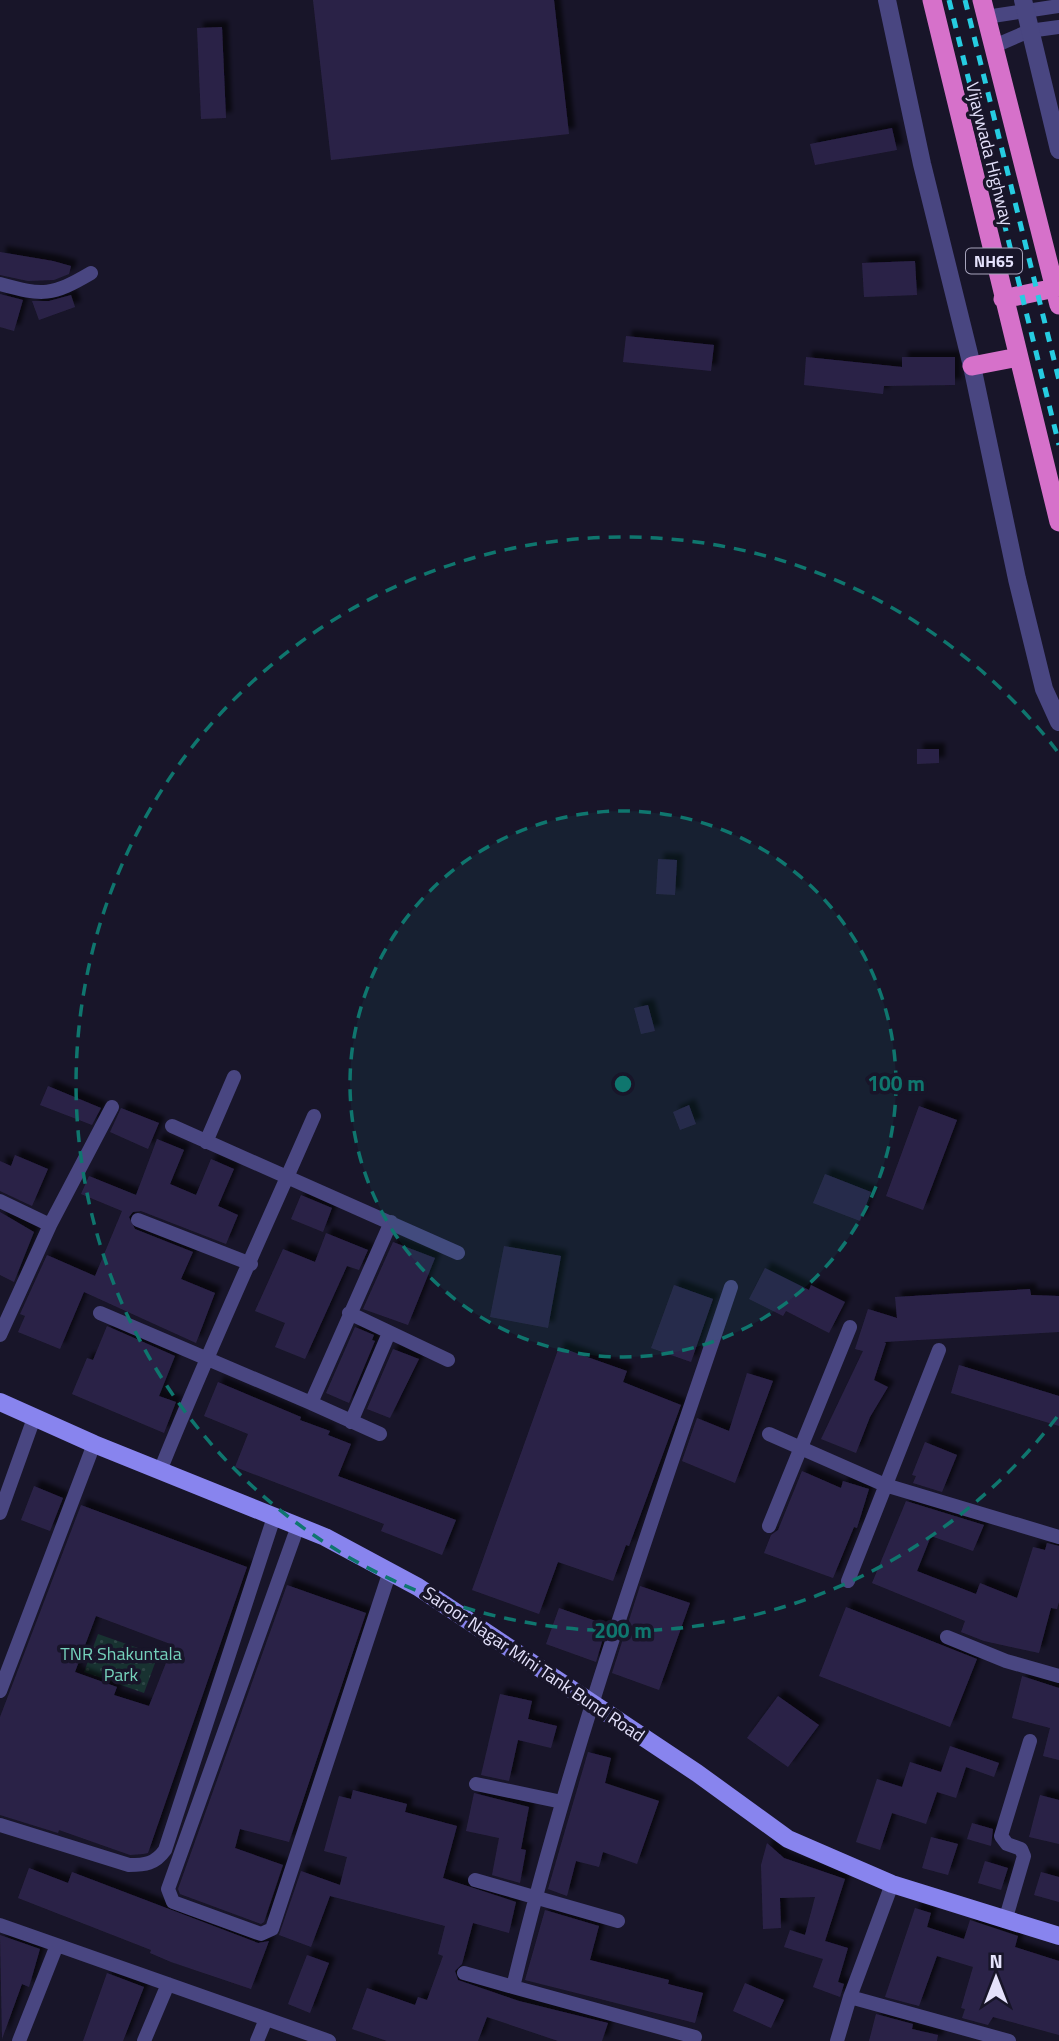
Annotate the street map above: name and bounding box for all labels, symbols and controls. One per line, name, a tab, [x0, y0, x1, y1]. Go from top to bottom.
street label: Vijaywada Highway	[959, 79, 1021, 229]
road number: NH65	[966, 248, 1022, 274]
text: 100 m	[867, 1067, 925, 1099]
centre of rings	[611, 1072, 635, 1096]
street label: Saroor Nagar Mini Tank Bund Road	[418, 1580, 650, 1748]
text: 200 m	[594, 1614, 652, 1646]
park label: TNR Shakuntala Park	[60, 1640, 182, 1688]
north arrow	[961, 1943, 1031, 2013]
text: N	[989, 1946, 1003, 1975]

